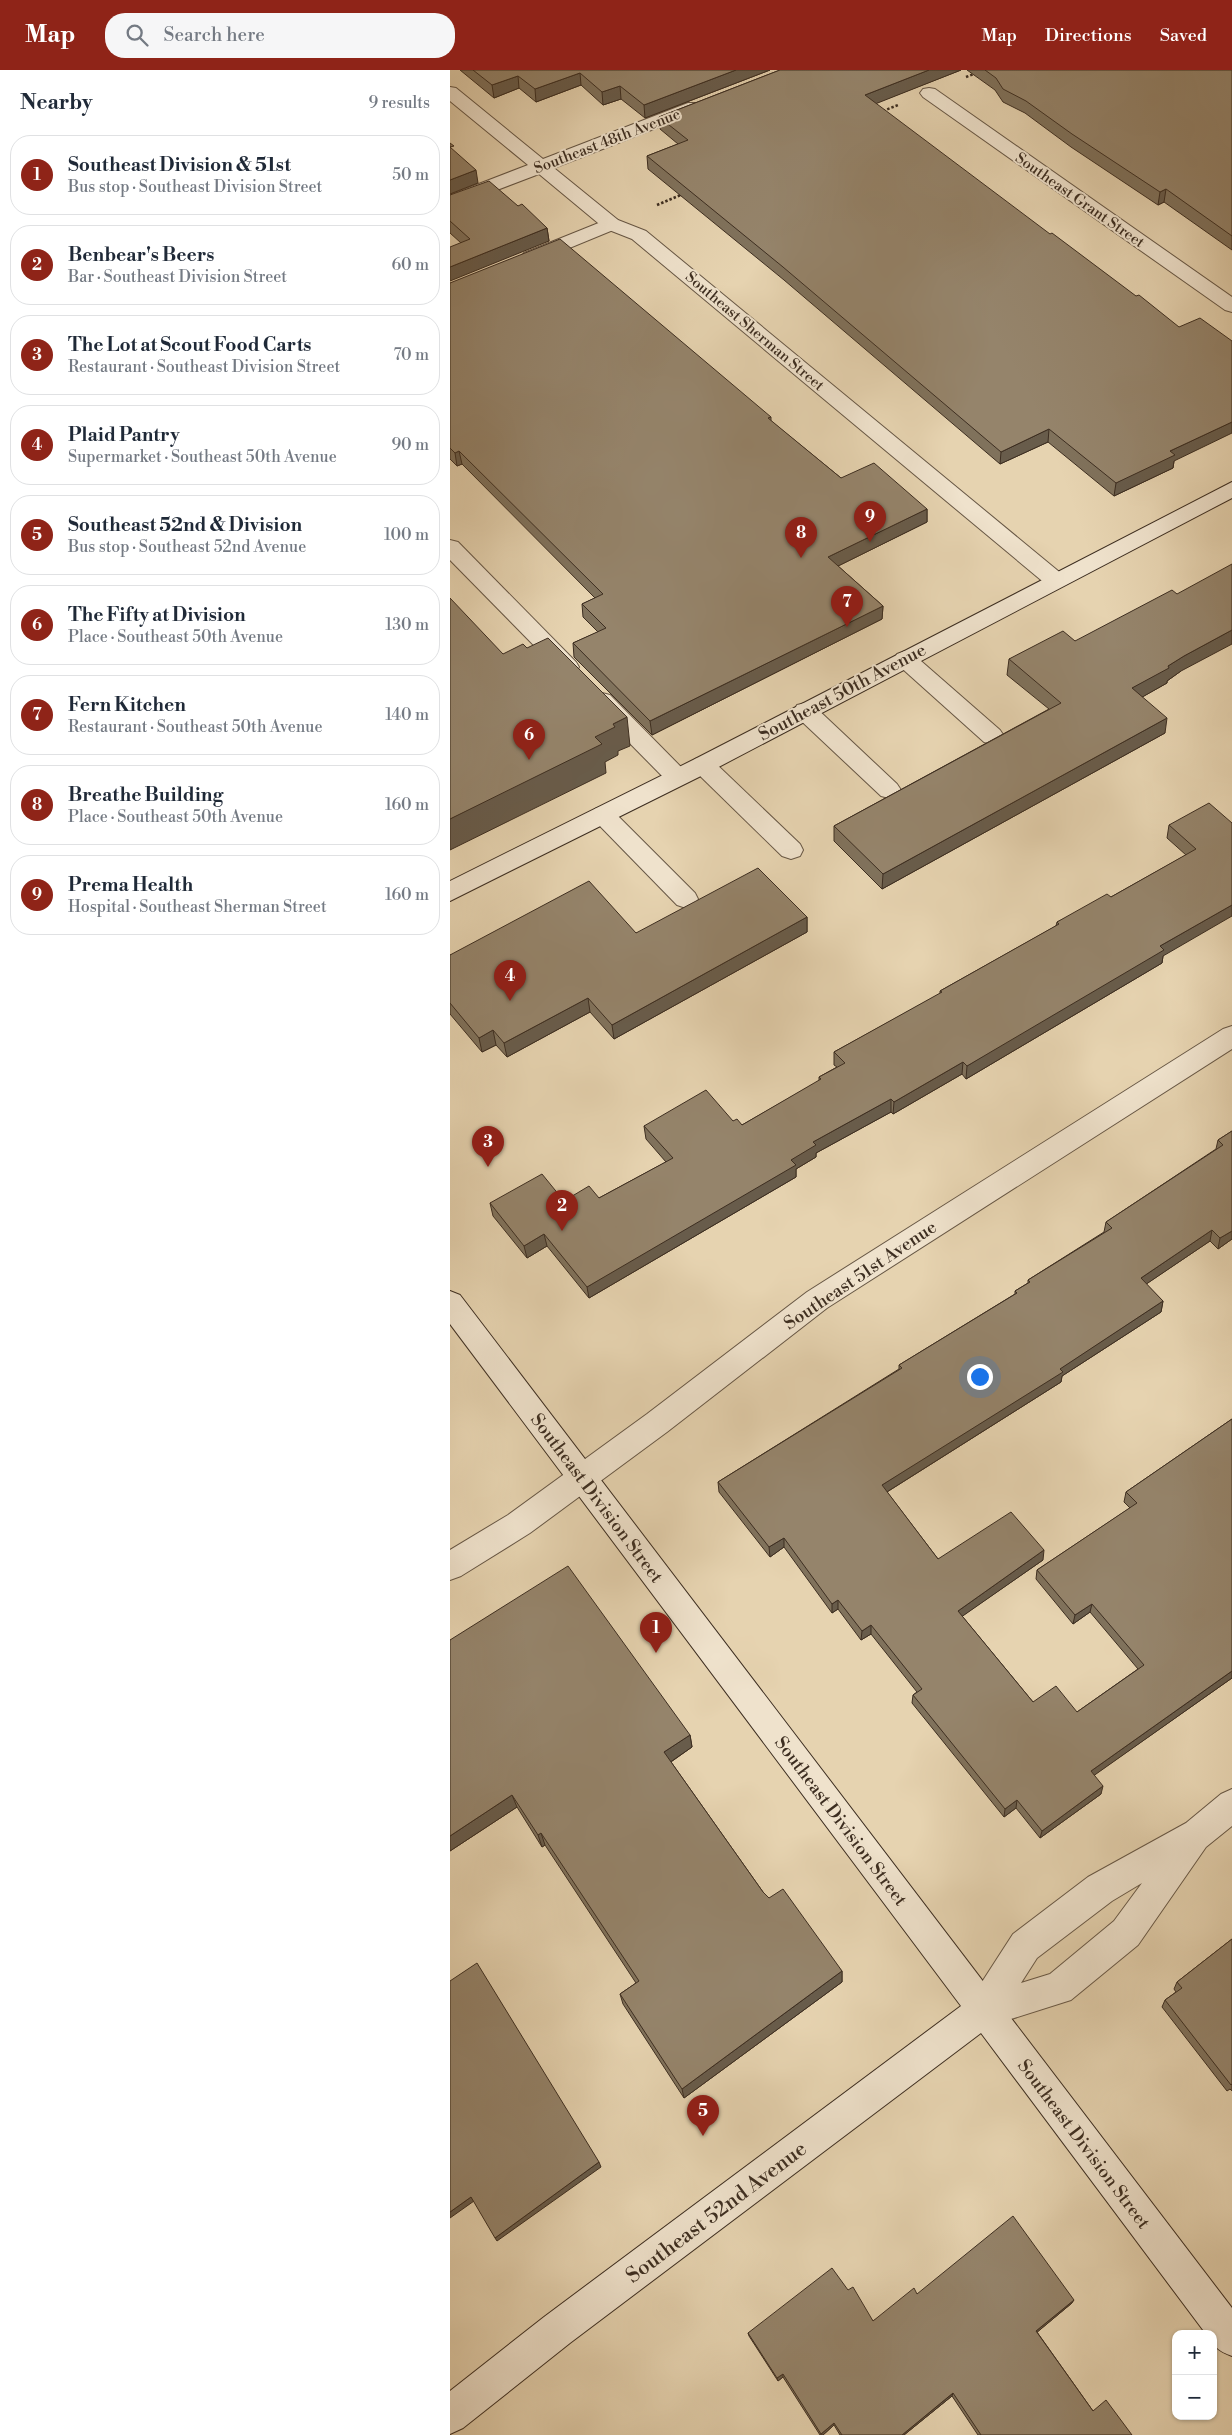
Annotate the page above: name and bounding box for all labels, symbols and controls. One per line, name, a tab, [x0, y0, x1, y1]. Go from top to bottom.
search box	[105, 13, 455, 58]
text: Map	[25, 20, 75, 50]
icon: search	[123, 21, 151, 49]
text: Search here	[163, 23, 265, 47]
text: Map	[981, 24, 1017, 47]
text: Directions	[1045, 24, 1132, 47]
text: Saved	[1160, 24, 1207, 47]
text: Nearby	[20, 90, 93, 116]
text: 9 results	[369, 93, 430, 113]
street label: Southeast 48th Avenue	[531, 105, 683, 178]
street label: Southeast Grant Street	[1011, 149, 1149, 253]
text: Southeast Division & 51st	[68, 153, 291, 177]
text: 1	[33, 165, 41, 185]
text: 50 m	[392, 165, 429, 185]
text: Bus stop · Southeast Division Street	[68, 177, 322, 197]
text: Benbear's Beers	[68, 243, 214, 267]
text: 2	[32, 255, 42, 275]
text: 60 m	[391, 255, 429, 275]
text: Bar · Southeast Division Street	[68, 267, 287, 287]
street label: Southeast Sherman Street	[681, 268, 829, 396]
text: The Lot at Scout Food Carts	[68, 333, 312, 357]
text: 3	[32, 345, 42, 365]
text: 70 m	[393, 345, 429, 365]
text: Restaurant · Southeast Division Street	[68, 357, 340, 377]
text: Plaid Pantry	[68, 423, 180, 447]
text: 4	[32, 435, 42, 455]
text: 90 m	[391, 435, 429, 455]
text: Supermarket · Southeast 50th Avenue	[68, 447, 337, 467]
pin: 9	[854, 501, 886, 542]
text: Southeast 52nd & Division	[68, 513, 302, 537]
pin: 8	[785, 517, 817, 558]
text: 5	[32, 525, 42, 545]
text: 100 m	[384, 525, 429, 545]
text: Bus stop · Southeast 52nd Avenue	[68, 537, 306, 557]
pin: 7	[831, 586, 863, 627]
text: The Fifty at Division	[68, 603, 246, 627]
text: 6	[32, 615, 42, 635]
text: 130 m	[385, 615, 429, 635]
text: Place · Southeast 50th Avenue	[68, 627, 283, 647]
street label: Southeast 50th Avenue	[754, 638, 930, 746]
text: Fern Kitchen	[68, 693, 186, 717]
text: 7	[32, 705, 42, 725]
text: 140 m	[385, 705, 429, 725]
text: Restaurant · Southeast 50th Avenue	[68, 717, 322, 737]
pin: 6	[513, 719, 545, 760]
text: Breathe Building	[68, 783, 223, 807]
text: 8	[32, 795, 42, 815]
text: 160 m	[385, 795, 429, 815]
text: Place · Southeast 50th Avenue	[68, 807, 283, 827]
text: Prema Health	[68, 873, 193, 897]
text: 9	[32, 885, 42, 905]
text: 160 m	[385, 885, 429, 905]
text: Hospital · Southeast Sherman Street	[68, 897, 327, 917]
pin: 4	[494, 960, 526, 1001]
pin: 3	[472, 1126, 504, 1167]
pin: 2	[546, 1190, 578, 1231]
street label: Southeast 51st Avenue	[779, 1216, 941, 1335]
your location	[967, 1364, 993, 1390]
street label: Southeast Division Street	[525, 1409, 668, 1588]
pin: 1	[640, 1612, 672, 1653]
street label: Southeast Division Street	[769, 1732, 912, 1911]
street label: Southeast Division Street	[1012, 2055, 1155, 2234]
pin: 5	[687, 2095, 719, 2136]
street label: Southeast 52nd Avenue	[621, 2136, 812, 2289]
map controls	[1172, 2330, 1217, 2420]
button: +	[1172, 2330, 1217, 2375]
button: −	[1172, 2375, 1217, 2420]

